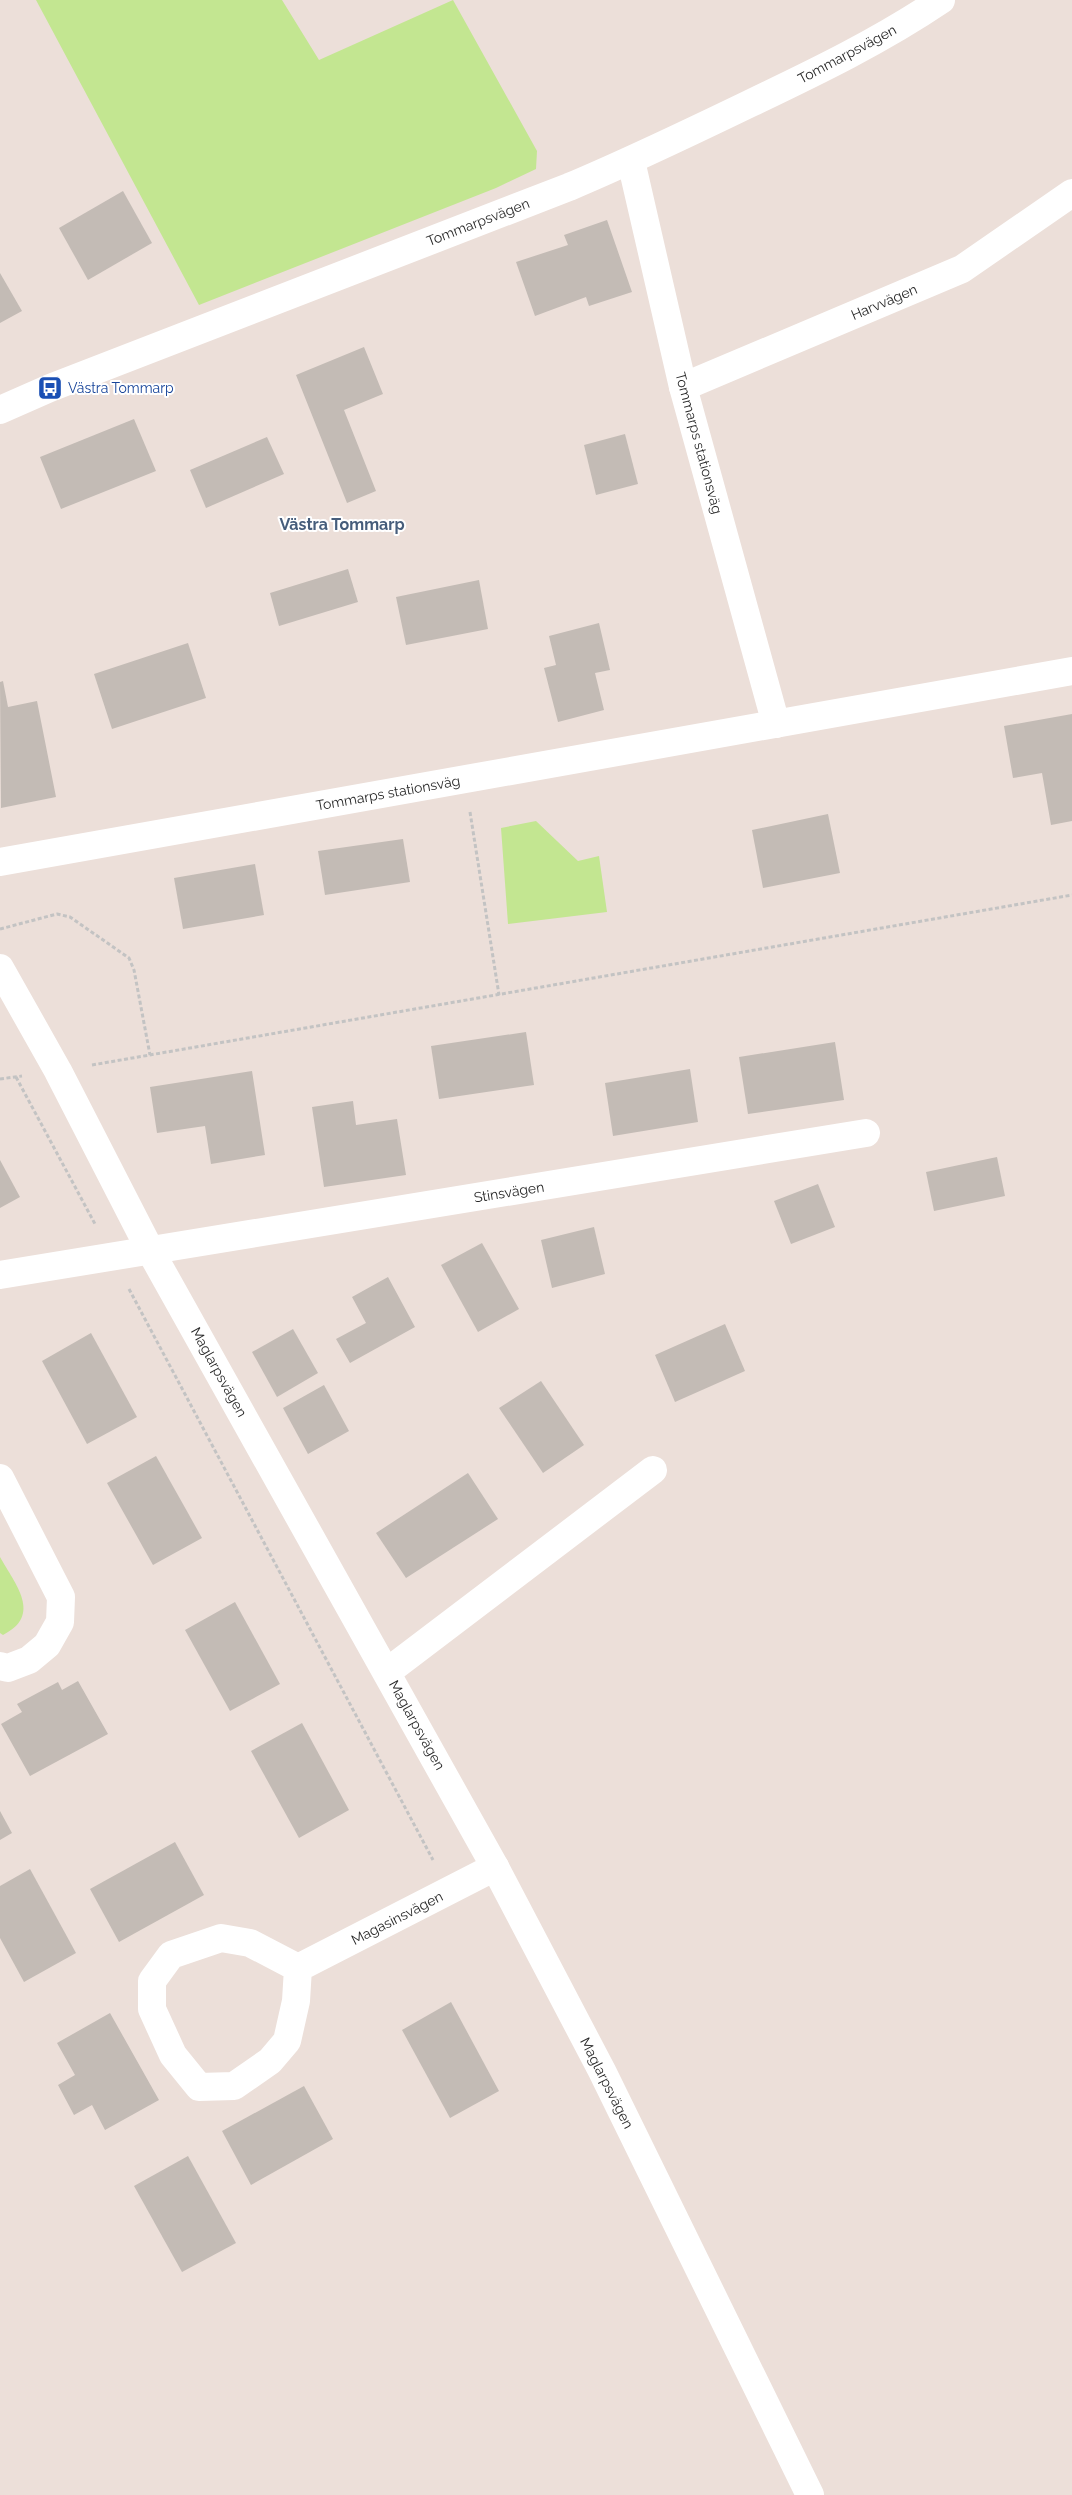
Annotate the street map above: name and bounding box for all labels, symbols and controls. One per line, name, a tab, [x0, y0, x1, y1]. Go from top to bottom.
street label: Tommarpsvägen	[795, 21, 899, 87]
street label: Tommarpsvägen	[424, 195, 532, 249]
street label: Harvvägen	[849, 281, 919, 323]
street label: Tommarps stationsväg	[672, 370, 726, 516]
bus stop icon: Västra Tommarp	[37, 375, 63, 401]
place label: Västra Tommarp	[68, 380, 174, 396]
district label: Västra Tommarp	[279, 515, 405, 534]
street label: Tommarps stationsväg	[315, 772, 461, 814]
street label: Stinsvägen	[473, 1179, 545, 1205]
street label: Maglarpsvägen	[188, 1324, 250, 1420]
street label: Maglarpsvägen	[386, 1677, 448, 1773]
street label: Magasinsvägen	[349, 1888, 445, 1948]
street label: Maglarpsvägen	[577, 2035, 637, 2131]

